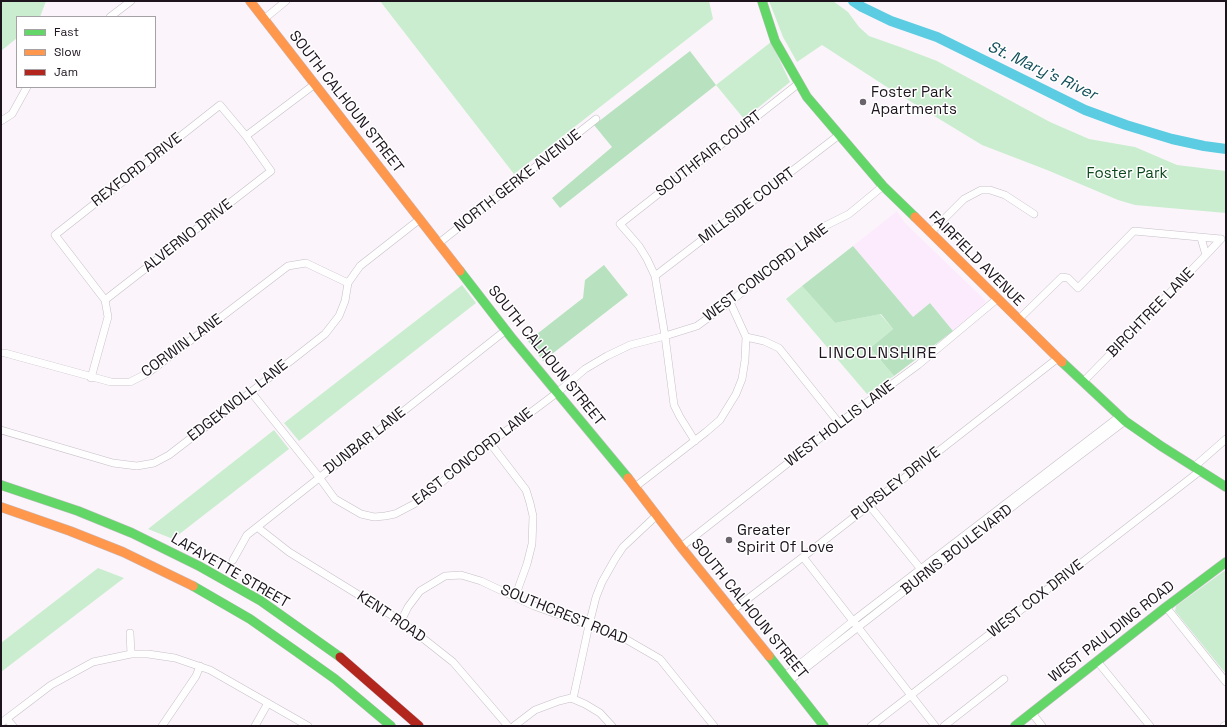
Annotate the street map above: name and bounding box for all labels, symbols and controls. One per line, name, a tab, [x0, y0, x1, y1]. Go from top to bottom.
legend	[16, 16, 156, 88]
text: Fast	[54, 24, 79, 40]
street label: SOUTH CALHOUN STREET	[285, 27, 407, 177]
water label: St. Mary's River	[984, 37, 1100, 105]
text: Slow	[54, 44, 81, 60]
text: Jam	[54, 64, 78, 80]
place label: Foster Park Apartments	[871, 84, 957, 119]
marker: Foster Park Apartments	[858, 97, 868, 107]
street label: SOUTHFAIR COURT	[652, 107, 766, 201]
street label: NORTH GERKE AVENUE	[451, 126, 585, 236]
street label: REXFORD DRIVE	[88, 129, 186, 211]
street label: MILLSIDE COURT	[695, 164, 799, 248]
park label: Foster Park	[1086, 165, 1168, 183]
street label: ALVERNO DRIVE	[140, 196, 236, 276]
street label: FAIRFIELD AVENUE	[925, 208, 1027, 310]
street label: WEST CONCORD LANE	[700, 220, 832, 326]
street label: BIRCHTREE LANE	[1104, 264, 1198, 362]
street label: SOUTH CALHOUN STREET	[484, 282, 608, 430]
street label: CORWIN LANE	[138, 311, 226, 381]
district label: LINCOLNSHIRE	[819, 344, 937, 364]
street label: EDGEKNOLL LANE	[184, 356, 292, 446]
street label: WEST HOLLIS LANE	[782, 377, 898, 471]
street label: DUNBAR LANE	[321, 404, 409, 478]
street label: EAST CONCORD LANE	[409, 404, 537, 510]
street label: PURSLEY DRIVE	[848, 444, 944, 524]
street label: BURNS BOULEVARD	[898, 501, 1016, 599]
place label: Greater Spirit Of Love	[737, 522, 834, 557]
street label: LAFAYETTE STREET	[168, 530, 292, 612]
street label: SOUTH CALHOUN STREET	[687, 535, 811, 683]
marker: Greater Spirit Of Love	[724, 535, 734, 545]
street label: WEST COX DRIVE	[985, 556, 1087, 642]
street label: WEST PAULDING ROAD	[1046, 577, 1178, 687]
street label: SOUTHCREST ROAD	[498, 581, 630, 649]
street label: KENT ROAD	[353, 587, 429, 647]

